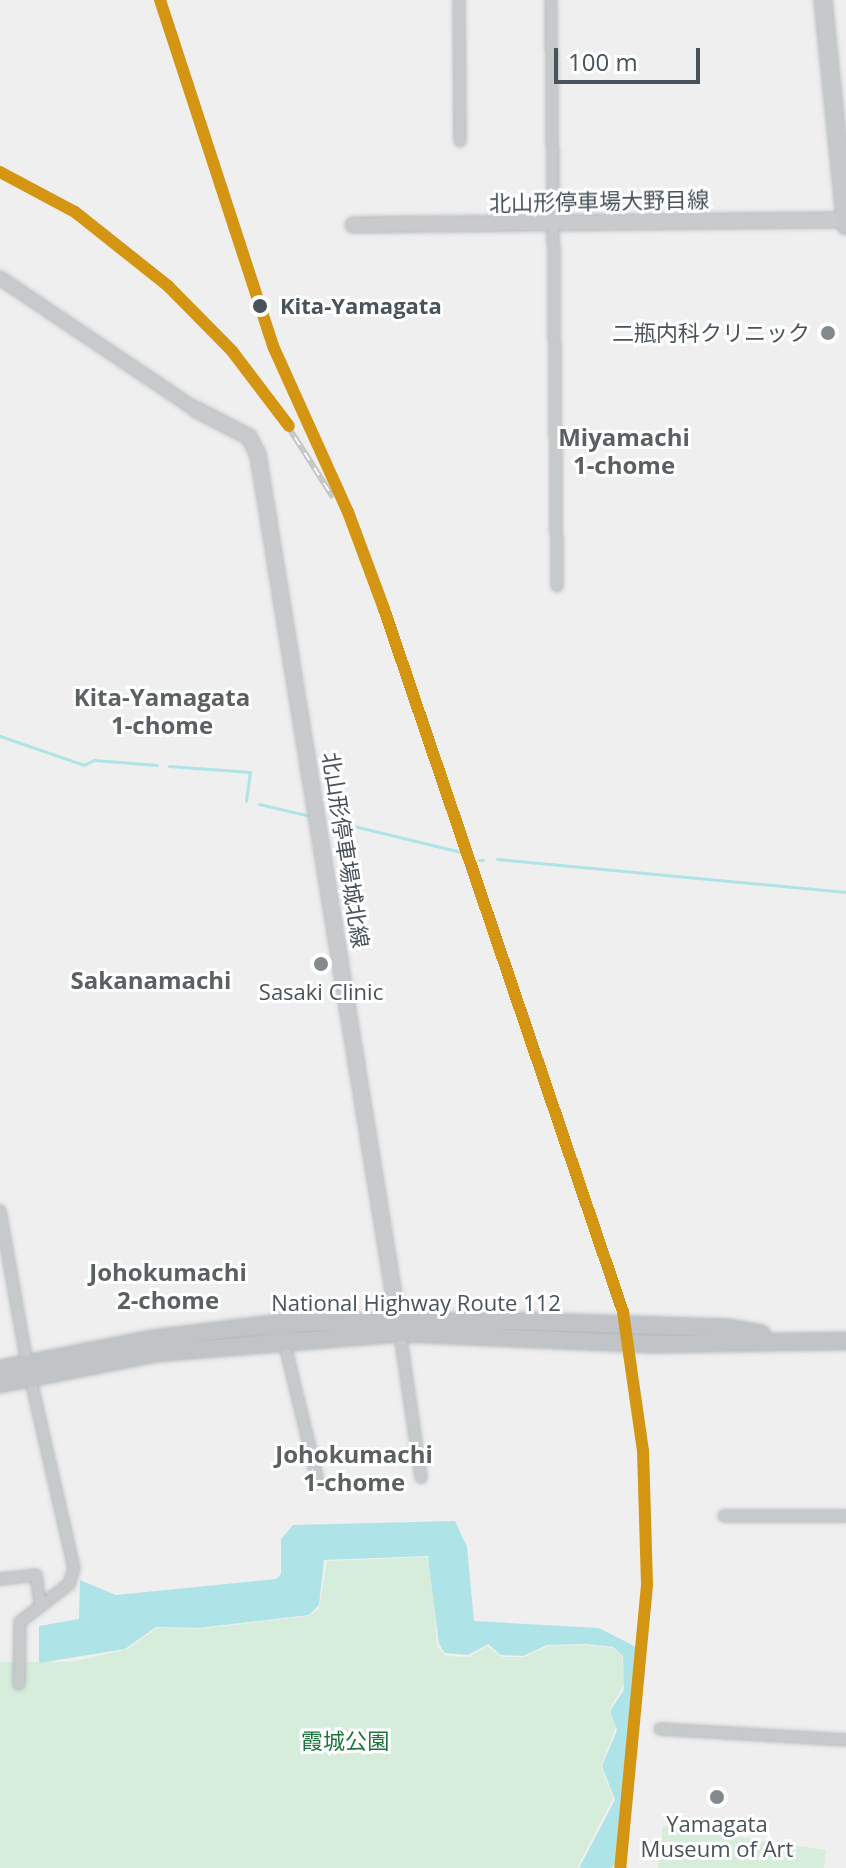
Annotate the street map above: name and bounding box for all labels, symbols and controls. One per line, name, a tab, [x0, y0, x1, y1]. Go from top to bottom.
scale bar	[558, 32, 704, 82]
text: 100 m	[568, 45, 638, 78]
street label: 北山形停車場大野目線	[489, 186, 709, 216]
marker: Kita-Yamagata	[247, 293, 273, 319]
place label: Kita-Yamagata	[280, 293, 442, 319]
place label: 二瓶内科クリニック	[612, 320, 810, 346]
marker: 二瓶内科クリニック	[817, 322, 839, 344]
district label: Miyamachi 1-chome	[558, 423, 690, 479]
district label: Kita-Yamagata 1-chome	[74, 683, 250, 739]
street label: 北山形停車場城北線	[317, 750, 375, 950]
marker: Sasaki Clinic	[310, 953, 332, 975]
district label: Sakanamachi	[71, 966, 231, 994]
place label: Sasaki Clinic	[259, 979, 383, 1005]
district label: Johokumachi 2-chome	[89, 1258, 247, 1314]
street label: National Highway Route 112	[271, 1290, 561, 1316]
district label: Johokumachi 1-chome	[275, 1440, 433, 1496]
park label: 霞城公園	[301, 1728, 389, 1754]
marker: Yamagata Museum of Art	[708, 1788, 726, 1806]
place label: Yamagata Museum of Art	[641, 1810, 793, 1862]

